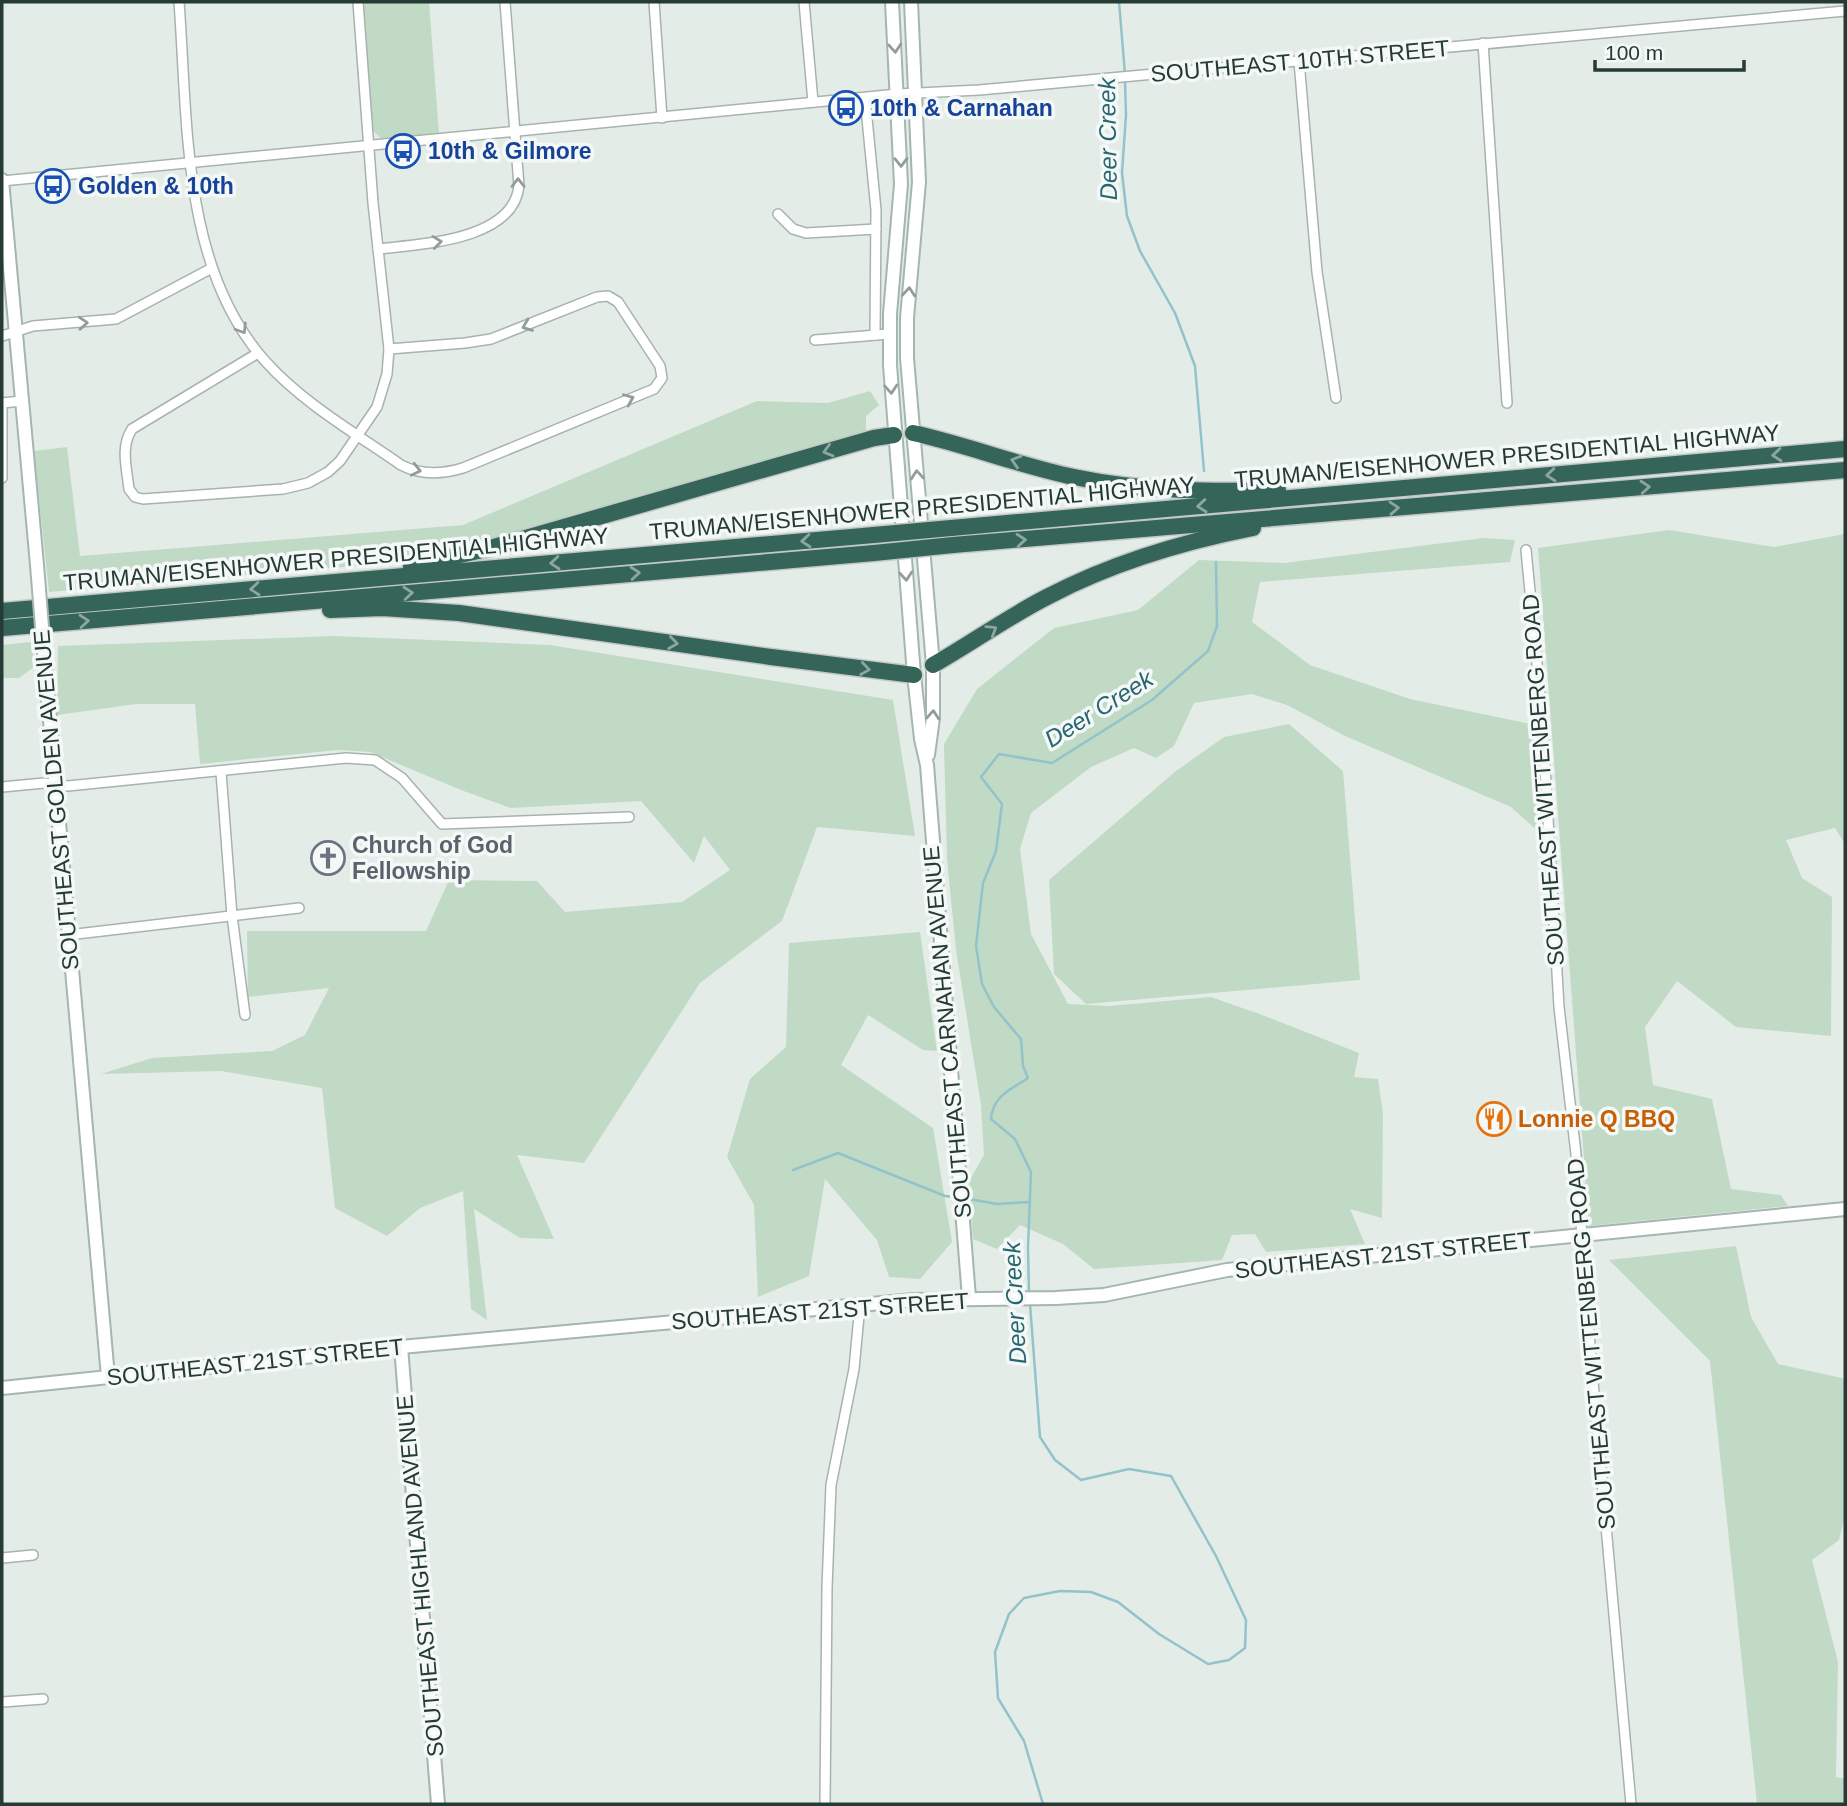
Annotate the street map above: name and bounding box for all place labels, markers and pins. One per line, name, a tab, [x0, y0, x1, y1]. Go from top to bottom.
bus stop icon: 10th & Carnahan	[827, 89, 865, 127]
place label: 10th & Carnahan	[870, 95, 1053, 121]
bus stop icon: 10th & Gilmore	[384, 132, 422, 170]
place label: 10th & Gilmore	[428, 138, 592, 164]
bus stop icon: Golden & 10th	[34, 167, 72, 205]
place label: Golden & 10th	[78, 173, 234, 199]
place label: Church of God Fellowship	[352, 832, 513, 884]
church icon: Church of God Fellowship	[309, 839, 347, 877]
restaurant icon: Lonnie Q BBQ	[1475, 1100, 1513, 1138]
place label: Lonnie Q BBQ	[1518, 1106, 1675, 1132]

